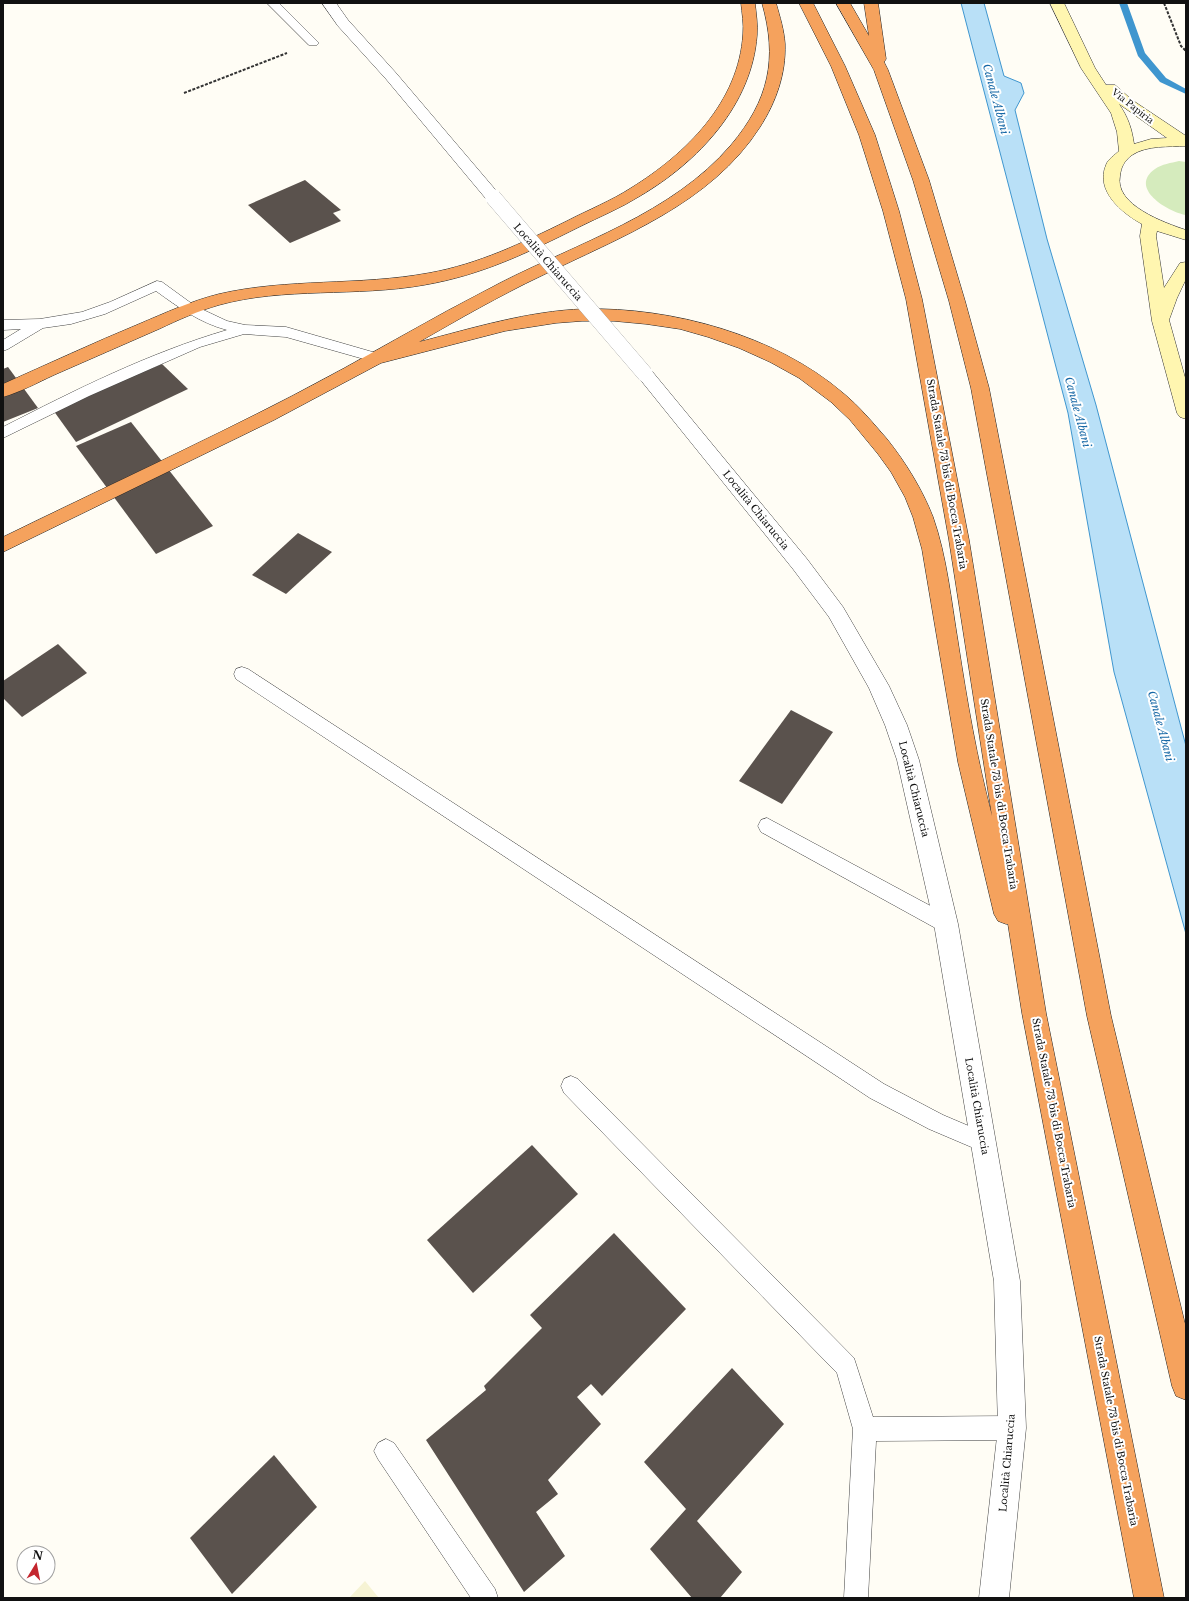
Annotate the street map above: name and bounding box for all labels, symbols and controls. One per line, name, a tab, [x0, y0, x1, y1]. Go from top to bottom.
water label: Canale Albani	[980, 62, 1012, 136]
street label: Via Papiria	[1109, 86, 1156, 126]
street label: Località Chiaruccia	[511, 221, 585, 304]
water label: Canale Albani	[1062, 375, 1094, 449]
street label: Strada Statale 73 bis di Bocca Trabaria	[924, 378, 970, 571]
street label: Località Chiaruccia	[720, 468, 792, 553]
water label: Canale Albani	[1145, 689, 1177, 763]
street label: Strada Statale 73 bis di Bocca Trabaria	[977, 698, 1021, 891]
street label: Località Chiaruccia	[896, 740, 932, 839]
street label: Strada Statale 73 bis di Bocca Trabaria	[1029, 1017, 1079, 1210]
street label: Località Chiaruccia	[962, 1056, 992, 1156]
street label: Strada Statale 73 bis di Bocca Trabaria	[1091, 1335, 1141, 1528]
street label: Località Chiaruccia	[996, 1413, 1018, 1513]
north arrow	[16, 1545, 56, 1585]
text: N	[31, 1547, 45, 1563]

